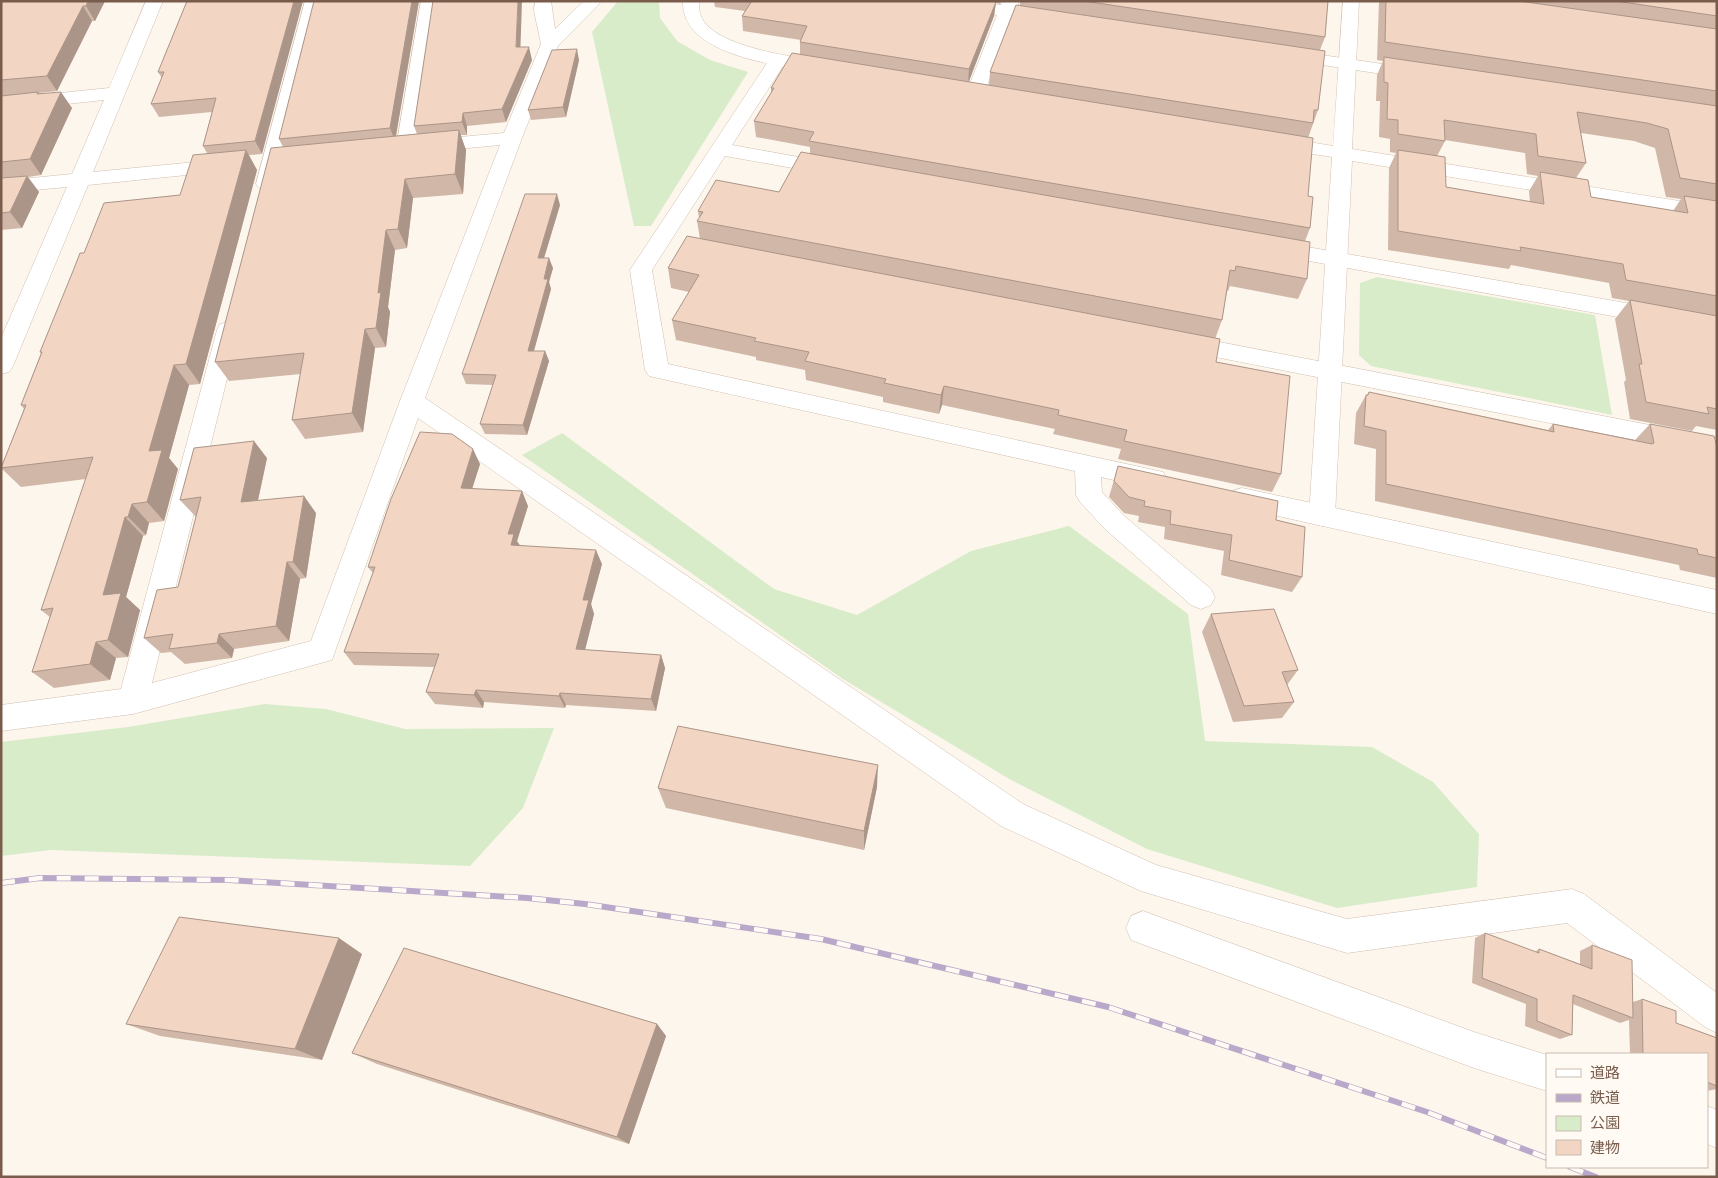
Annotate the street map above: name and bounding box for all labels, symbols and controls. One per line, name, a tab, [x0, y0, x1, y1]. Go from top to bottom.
legend	[1546, 1053, 1708, 1168]
text: 道路	[1590, 1063, 1620, 1082]
text: 鉄道	[1590, 1088, 1620, 1107]
text: 公園	[1590, 1113, 1620, 1132]
text: 建物	[1590, 1138, 1620, 1157]

